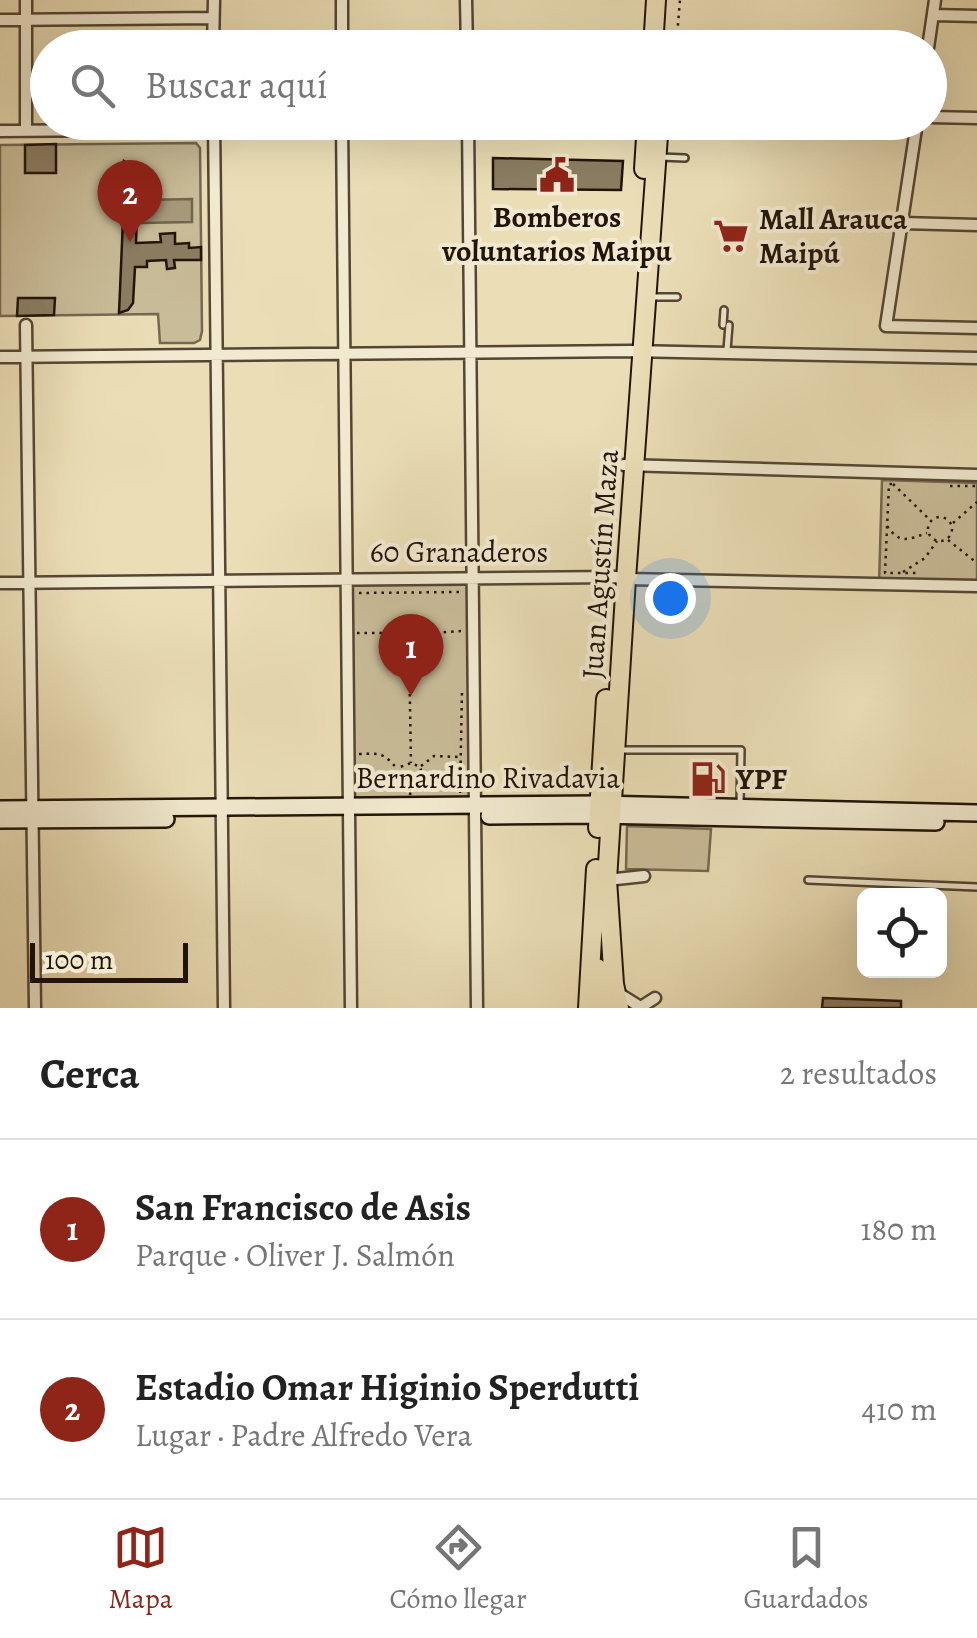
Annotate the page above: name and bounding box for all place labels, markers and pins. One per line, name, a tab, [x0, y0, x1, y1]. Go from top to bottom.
public building icon: Bomberos voluntarios Maipu	[538, 156, 576, 194]
pin: 2	[98, 160, 162, 242]
place label: Bomberos voluntarios Maipu	[441, 197, 672, 271]
place label: Mall Arauca Maipú	[759, 199, 908, 273]
supermarket icon: Mall Arauca Maipú	[712, 217, 750, 255]
pin: 1	[378, 614, 444, 696]
place label: YPF	[735, 759, 787, 799]
fuel station icon: YPF	[689, 760, 727, 798]

